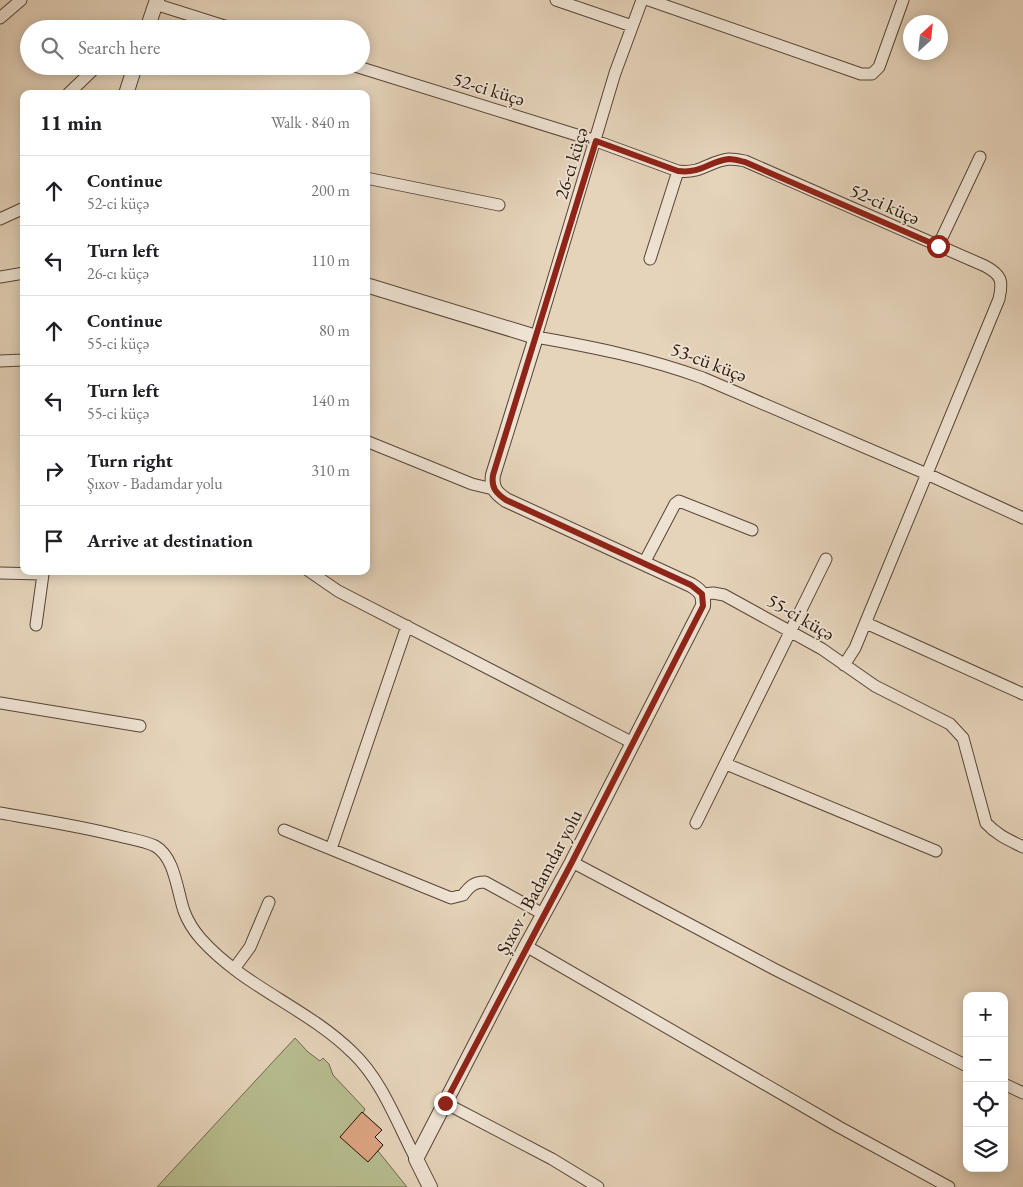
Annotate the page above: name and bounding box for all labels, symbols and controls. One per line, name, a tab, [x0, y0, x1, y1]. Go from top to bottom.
north arrow	[903, 15, 948, 60]
search box	[20, 20, 370, 75]
icon: search	[38, 34, 66, 62]
text: Search here	[78, 35, 160, 60]
street label: 52-ci küçə	[450, 66, 528, 112]
text: 11 min	[40, 109, 102, 136]
text: Walk · 840 m	[271, 112, 350, 133]
street label: 26-cı küçə	[548, 124, 594, 202]
text: Continue	[87, 168, 162, 193]
icon: ahead	[40, 177, 68, 205]
street label: 52-ci küçə	[846, 178, 924, 231]
text: 200 m	[311, 180, 350, 201]
text: 52-ci küçə	[87, 193, 149, 214]
route start	[927, 235, 950, 258]
text: Turn left	[87, 238, 159, 263]
icon: left	[40, 247, 68, 275]
text: 110 m	[311, 250, 350, 271]
text: 26-cı küçə	[87, 263, 149, 284]
text: Continue	[87, 308, 162, 333]
icon: ahead	[40, 317, 68, 345]
text: 80 m	[319, 320, 350, 341]
text: 55-ci küçə	[87, 333, 149, 354]
street label: 53-cü küçə	[667, 336, 751, 388]
text: Turn left	[87, 378, 159, 403]
icon: left	[40, 387, 68, 415]
text: 140 m	[311, 390, 350, 411]
text: 55-ci küçə	[87, 403, 149, 424]
text: Turn right	[87, 448, 173, 473]
icon: right	[40, 457, 68, 485]
text: 310 m	[311, 460, 350, 481]
text: Şıxov - Badamdar yolu	[87, 473, 223, 494]
icon: arrive	[40, 527, 68, 555]
text: Arrive at destination	[87, 528, 253, 553]
street label: 55-ci küçə	[763, 588, 840, 646]
street label: Şıxov - Badamdar yolu	[490, 805, 588, 959]
map controls	[963, 992, 1008, 1172]
button: +	[963, 992, 1008, 1037]
button: −	[963, 1037, 1008, 1082]
button: locate	[963, 1082, 1008, 1127]
route end	[434, 1092, 457, 1115]
button: layers	[963, 1127, 1008, 1172]

